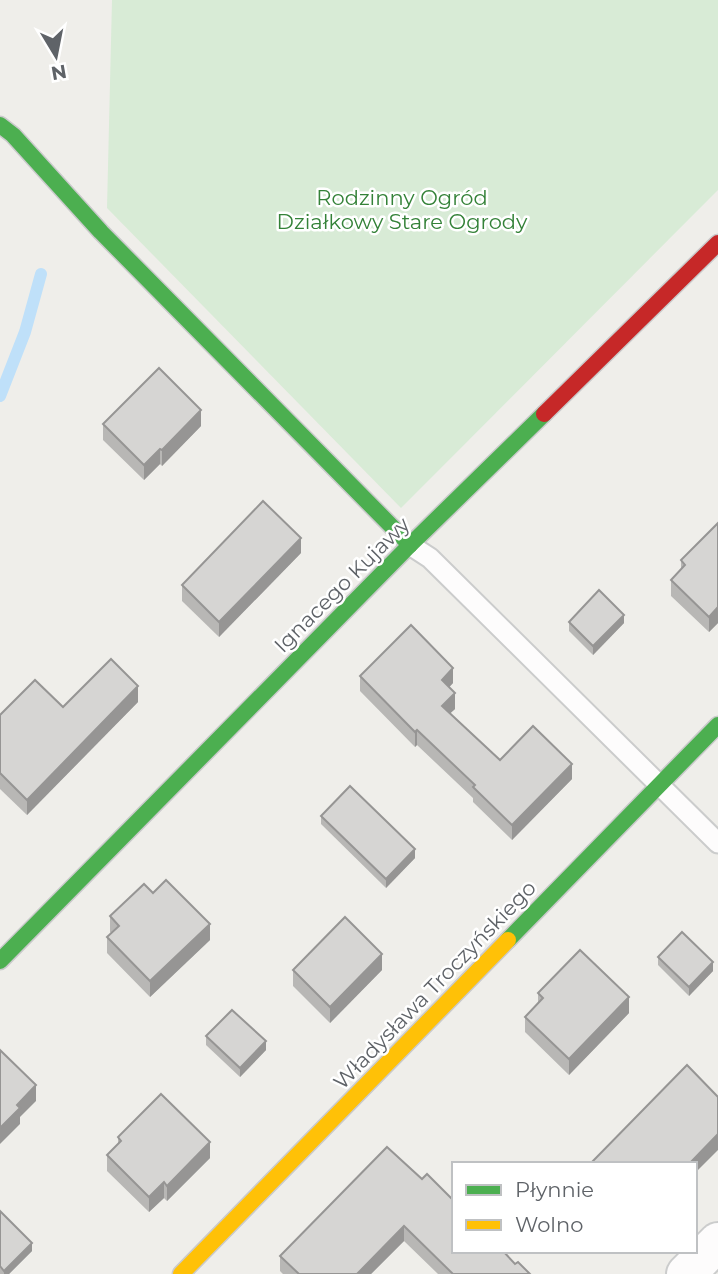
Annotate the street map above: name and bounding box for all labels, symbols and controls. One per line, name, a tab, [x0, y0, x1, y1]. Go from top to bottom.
north arrow	[21, 21, 91, 91]
text: N	[49, 60, 68, 85]
park label: Rodzinny Ogród Działkowy Stare Ogrody	[277, 185, 528, 234]
street label: Ignacego Kujawy	[269, 511, 415, 657]
street label: Władysława Troczyńskiego	[328, 875, 541, 1094]
legend	[452, 1162, 697, 1253]
text: Płynnie	[515, 1177, 594, 1202]
text: Wolno	[515, 1212, 583, 1237]

